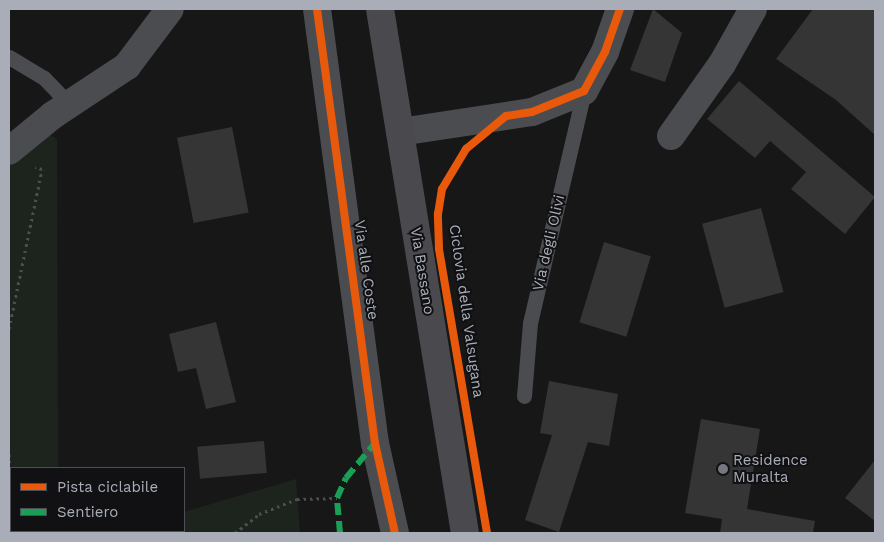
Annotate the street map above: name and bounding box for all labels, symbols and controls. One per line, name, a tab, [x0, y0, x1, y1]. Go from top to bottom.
street label: Via degli Olivi	[529, 193, 569, 293]
street label: Via alle Coste	[350, 219, 382, 321]
street label: Ciclovia della Valsugana	[445, 223, 487, 399]
street label: Via Bassano	[406, 226, 438, 316]
place label: Residence Muralta	[733, 451, 808, 486]
marker: Residence Muralta	[717, 463, 729, 475]
legend	[10, 467, 185, 532]
text: Pista ciclabile	[57, 478, 158, 496]
text: Sentiero	[57, 503, 118, 521]

